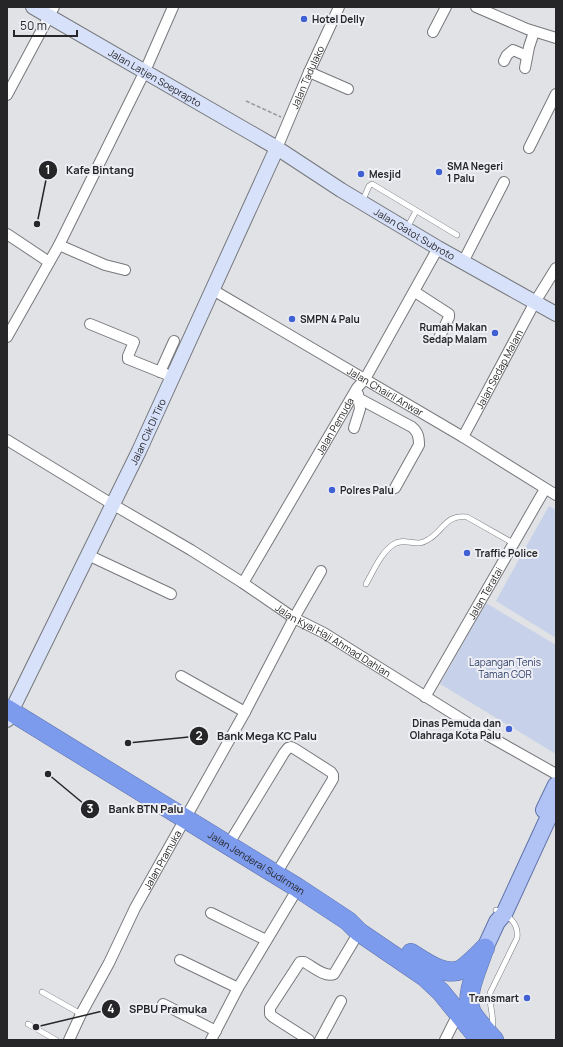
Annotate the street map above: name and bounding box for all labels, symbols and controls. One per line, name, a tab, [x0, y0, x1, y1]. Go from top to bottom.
scale bar	[14, 12, 77, 38]
place label: Hotel Delly	[312, 12, 365, 26]
marker: Hotel Delly	[299, 14, 309, 24]
text: 50 m	[20, 17, 47, 34]
street label: Jalan Tadulako	[287, 43, 327, 111]
street label: Jalan Latjen Soeprapto	[106, 45, 204, 110]
callout: Kafe Bintang	[38, 158, 142, 181]
place label: SMA Negeri 1 Palu	[447, 159, 503, 185]
text: 1	[45, 161, 51, 178]
text: Kafe Bintang	[66, 162, 134, 177]
place label: Mesjid	[369, 167, 401, 181]
marker: SMA Negeri 1 Palu	[434, 167, 444, 177]
marker: Mesjid	[356, 169, 366, 179]
street label: Jalan Gatot Subroto	[372, 204, 458, 263]
place label: SMPN 4 Palu	[300, 312, 360, 326]
marker: SMPN 4 Palu	[287, 314, 297, 324]
place label: Rumah Makan Sedap Malam	[419, 320, 487, 346]
street label: Jalan Sedap Malam	[472, 327, 526, 411]
marker: Rumah Makan Sedap Malam	[490, 328, 500, 338]
street label: Jalan Chairil Anwar	[345, 363, 426, 419]
street label: Jalan Pemuda	[313, 395, 357, 457]
street label: Jalan Cik Di Tiro	[126, 396, 169, 467]
place label: Polres Palu	[340, 483, 394, 497]
marker: Polres Palu	[327, 485, 337, 495]
place label: Traffic Police	[475, 546, 538, 560]
marker: Traffic Police	[462, 548, 472, 558]
street label: Jalan Teratai	[464, 564, 506, 622]
street label: Jalan Kyai Haji Ahmad Dahlan	[273, 600, 394, 680]
park label: Lapangan Tenis Taman GOR	[469, 655, 541, 681]
place label: Dinas Pemuda dan Olahraga Kota Palu	[410, 716, 501, 742]
callout: Bank Mega KC Palu	[189, 724, 325, 747]
marker: Dinas Pemuda dan Olahraga Kota Palu	[504, 724, 514, 734]
text: 2	[195, 727, 203, 744]
text: Bank Mega KC Palu	[217, 728, 317, 743]
callout: Bank BTN Palu	[80, 797, 191, 820]
text: 3	[87, 800, 94, 817]
text: Bank BTN Palu	[109, 801, 184, 816]
street label: Jalan Jenderal Sudirman	[205, 827, 308, 898]
street label: Jalan Pramuka	[140, 828, 184, 892]
place label: Transmart	[469, 991, 519, 1005]
marker: Transmart	[522, 993, 532, 1003]
callout: SPBU Pramuka	[101, 997, 215, 1020]
text: 4	[107, 1000, 115, 1017]
text: SPBU Pramuka	[129, 1001, 207, 1016]

